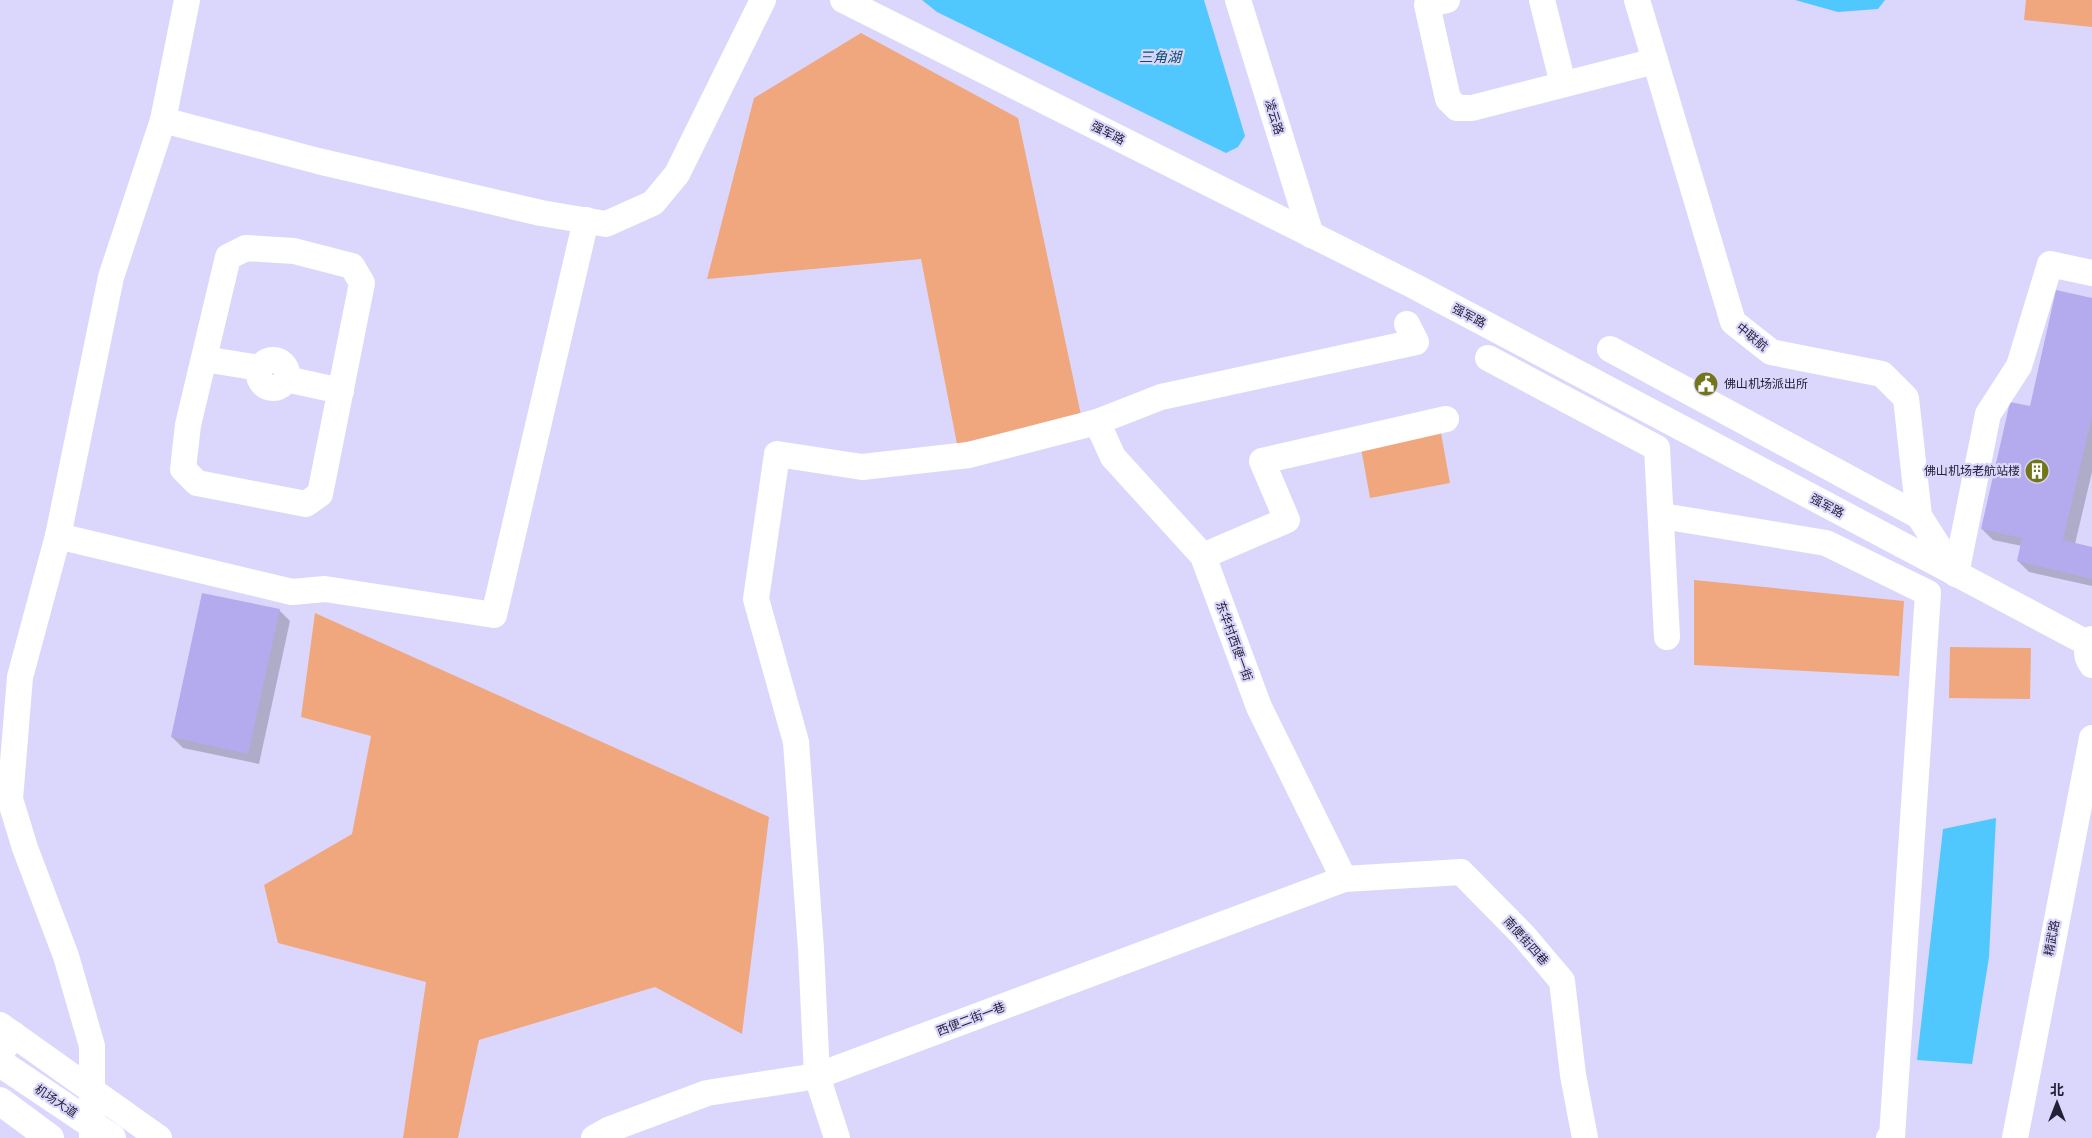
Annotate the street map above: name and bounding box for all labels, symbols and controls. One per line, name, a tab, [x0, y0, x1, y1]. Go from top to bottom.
water label: 三角湖	[1139, 48, 1183, 65]
street label: 凌云路	[1262, 97, 1287, 136]
street label: 强军路	[1089, 118, 1128, 147]
street label: 强军路	[1450, 300, 1489, 331]
street label: 中联航	[1734, 319, 1771, 354]
public building icon: 佛山机场派出所	[1693, 371, 1719, 397]
place label: 佛山机场派出所	[1724, 376, 1808, 391]
building icon: 佛山机场老航站楼	[2024, 458, 2050, 484]
place label: 佛山机场老航站楼	[1924, 463, 2020, 478]
street label: 强军路	[1808, 490, 1847, 521]
street label: 东华村西便一街	[1213, 599, 1256, 683]
street label: 南便街四巷	[1501, 913, 1552, 968]
street label: 精武路	[2041, 919, 2062, 957]
street label: 西便二街一巷	[935, 999, 1007, 1038]
north arrow	[2032, 1078, 2082, 1128]
street label: 机场大道	[32, 1081, 80, 1120]
text: 北	[2050, 1081, 2064, 1098]

